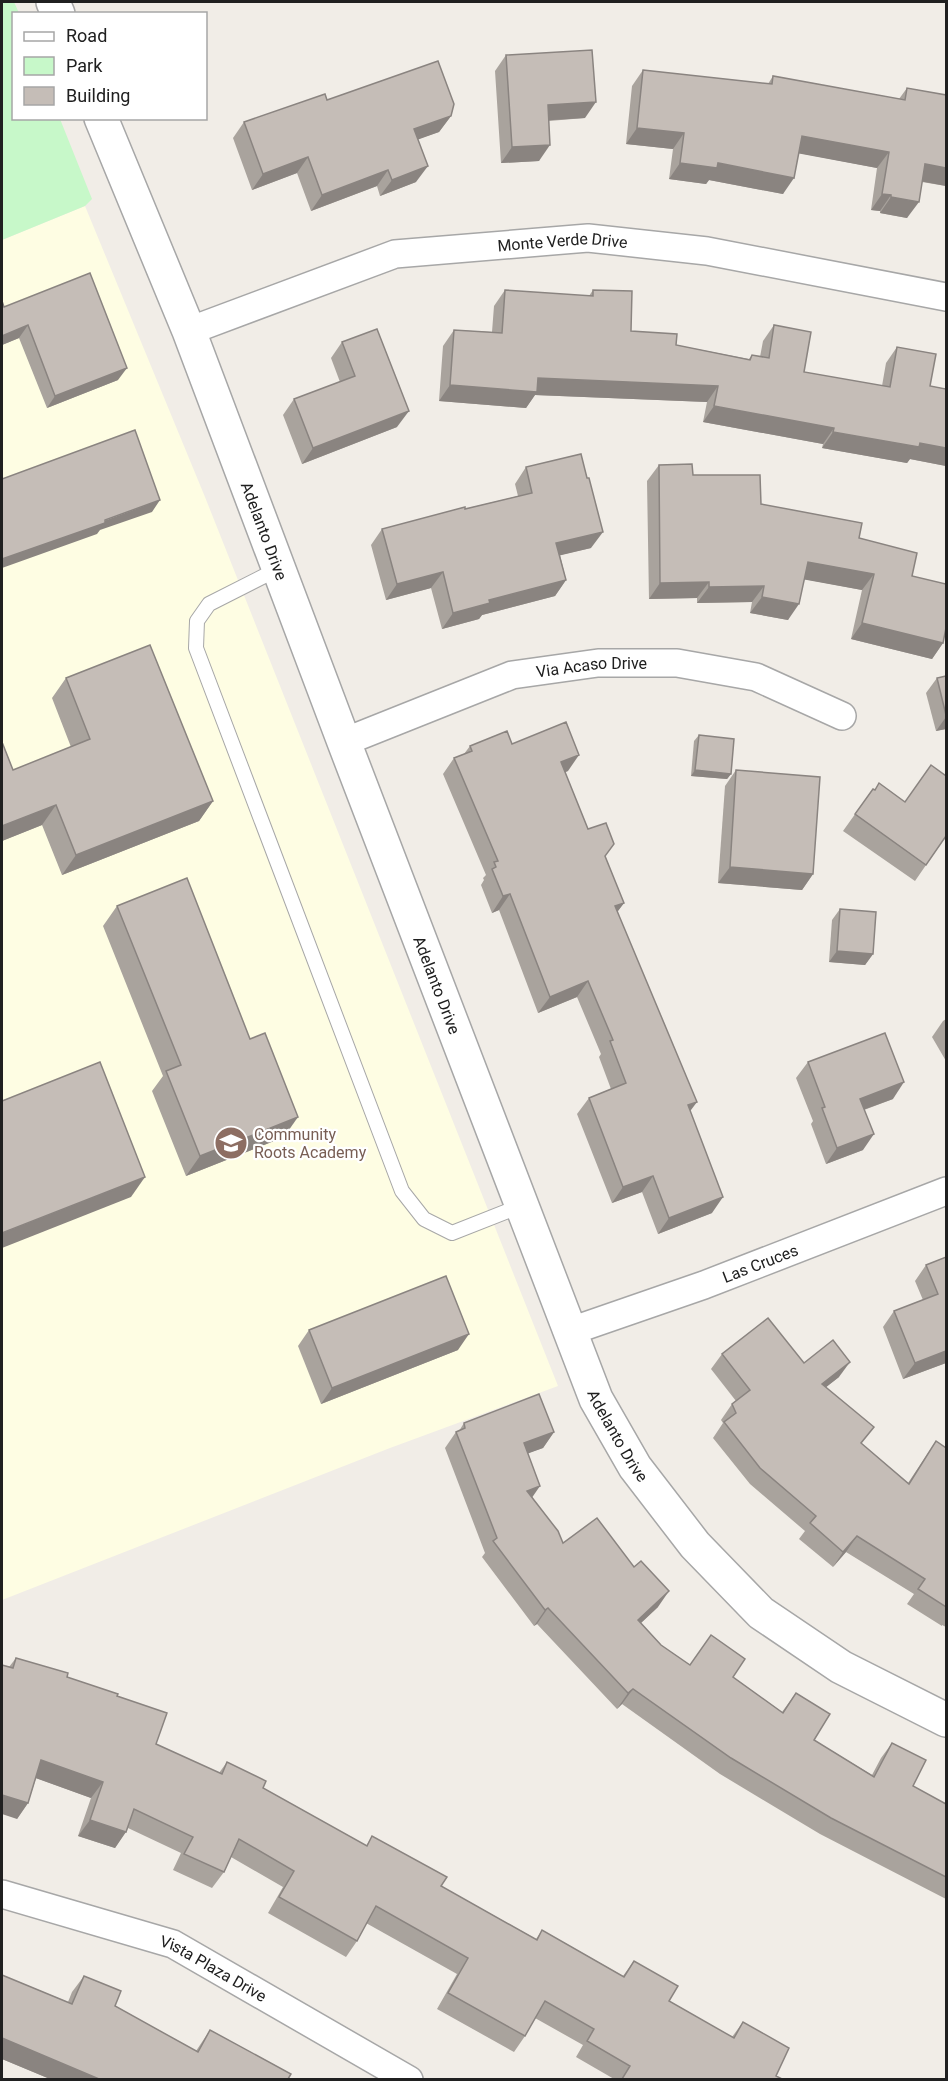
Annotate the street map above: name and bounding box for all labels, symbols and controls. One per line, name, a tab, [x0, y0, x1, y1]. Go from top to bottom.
legend	[12, 12, 207, 120]
text: Road	[66, 25, 107, 46]
text: Park	[66, 55, 103, 76]
text: Building	[66, 85, 130, 106]
street label: Monte Verde Drive	[497, 229, 628, 255]
street label: Adelanto Drive	[237, 479, 291, 583]
street label: Via Acaso Drive	[535, 654, 647, 682]
street label: Adelanto Drive	[409, 933, 464, 1037]
school or university icon: Community Roots Academy	[213, 1125, 249, 1161]
place label: Community Roots Academy	[254, 1125, 367, 1162]
street label: Las Cruces	[720, 1240, 801, 1287]
street label: Adelanto Drive	[583, 1387, 652, 1486]
street label: Vista Plaza Drive	[158, 1932, 270, 2006]

